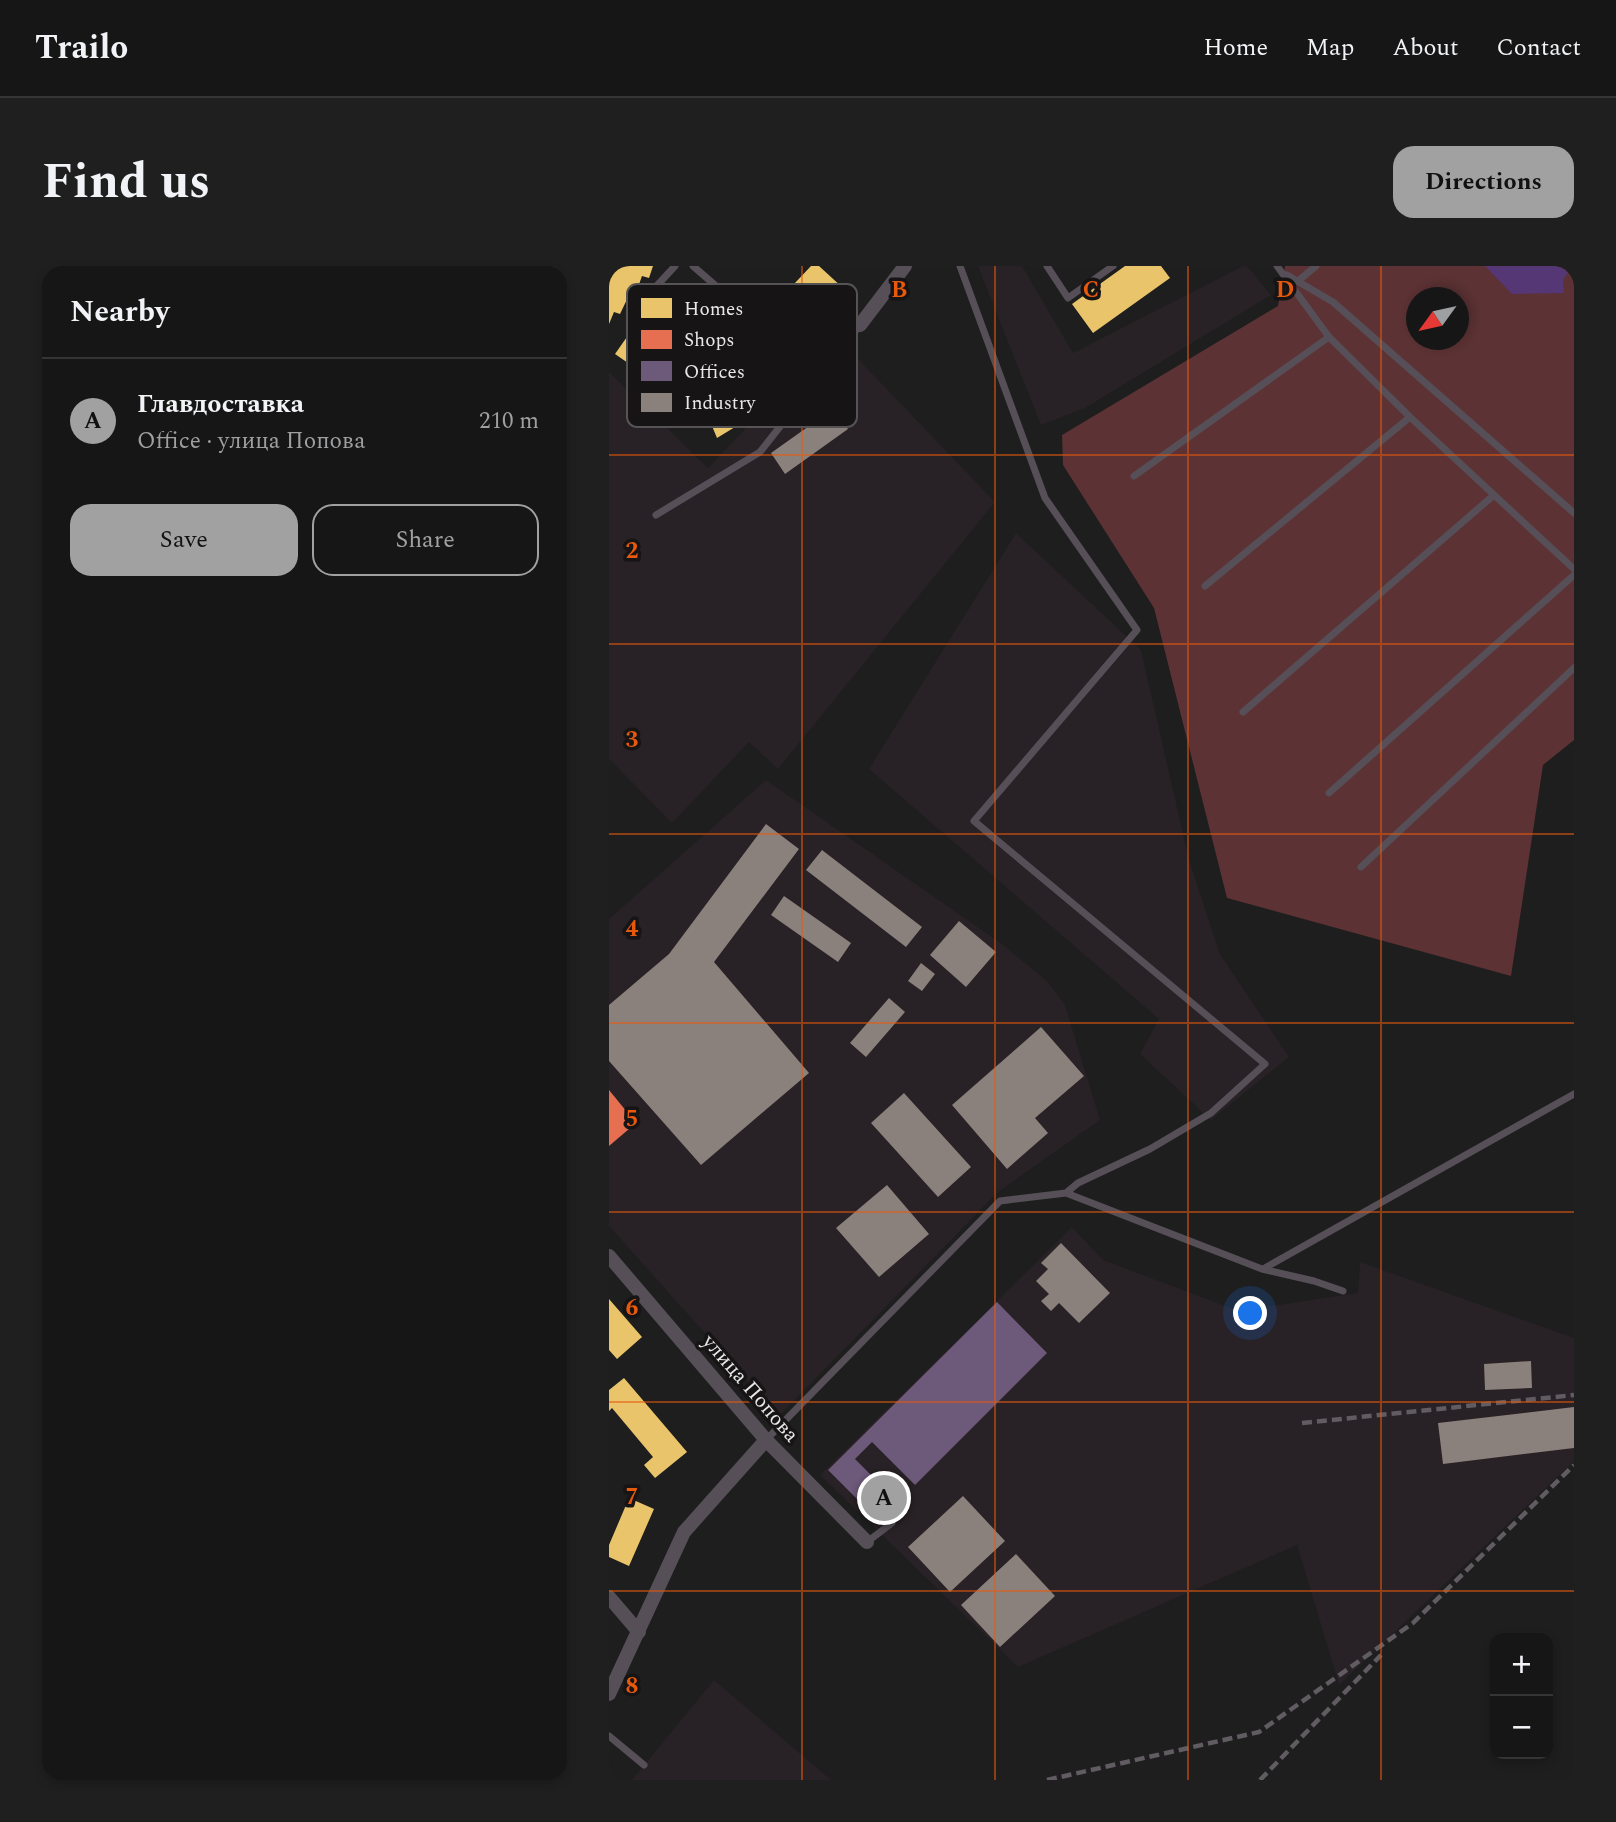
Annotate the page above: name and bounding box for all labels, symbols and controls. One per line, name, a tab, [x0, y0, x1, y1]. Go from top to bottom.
text: Trailo	[35, 23, 128, 73]
text: Home	[1203, 30, 1268, 66]
text: Map	[1306, 30, 1354, 66]
text: About	[1392, 30, 1458, 66]
text: Contact	[1496, 30, 1581, 66]
text: Find us	[42, 145, 210, 220]
button: Directions	[1393, 146, 1574, 218]
text: B	[891, 273, 907, 308]
text: C	[1083, 273, 1099, 308]
text: D	[1276, 273, 1294, 308]
legend	[627, 284, 857, 427]
north arrow	[1406, 287, 1469, 350]
text: Nearby	[70, 289, 169, 335]
text: Homes	[684, 295, 743, 324]
text: Shops	[684, 326, 734, 355]
text: Offices	[684, 358, 745, 387]
text: Главдоставка	[137, 384, 304, 424]
text: Industry	[684, 389, 756, 418]
text: A	[84, 404, 102, 439]
text: 210 m	[479, 404, 539, 439]
text: Office · улица Попова	[137, 424, 365, 459]
button: Save	[70, 504, 298, 576]
button: Share	[312, 504, 539, 576]
text: 2	[626, 534, 639, 569]
text: 3	[626, 723, 639, 758]
text: 4	[626, 912, 639, 947]
text: 5	[626, 1102, 638, 1137]
text: 6	[626, 1291, 639, 1326]
your location	[1233, 1296, 1267, 1330]
street label: улица Попова	[693, 1327, 807, 1450]
pin: A	[861, 1472, 907, 1524]
text: 7	[626, 1480, 638, 1515]
map controls	[1490, 1633, 1553, 1759]
button: +	[1490, 1633, 1553, 1696]
text: 8	[626, 1669, 638, 1704]
button: −	[1490, 1696, 1553, 1759]

